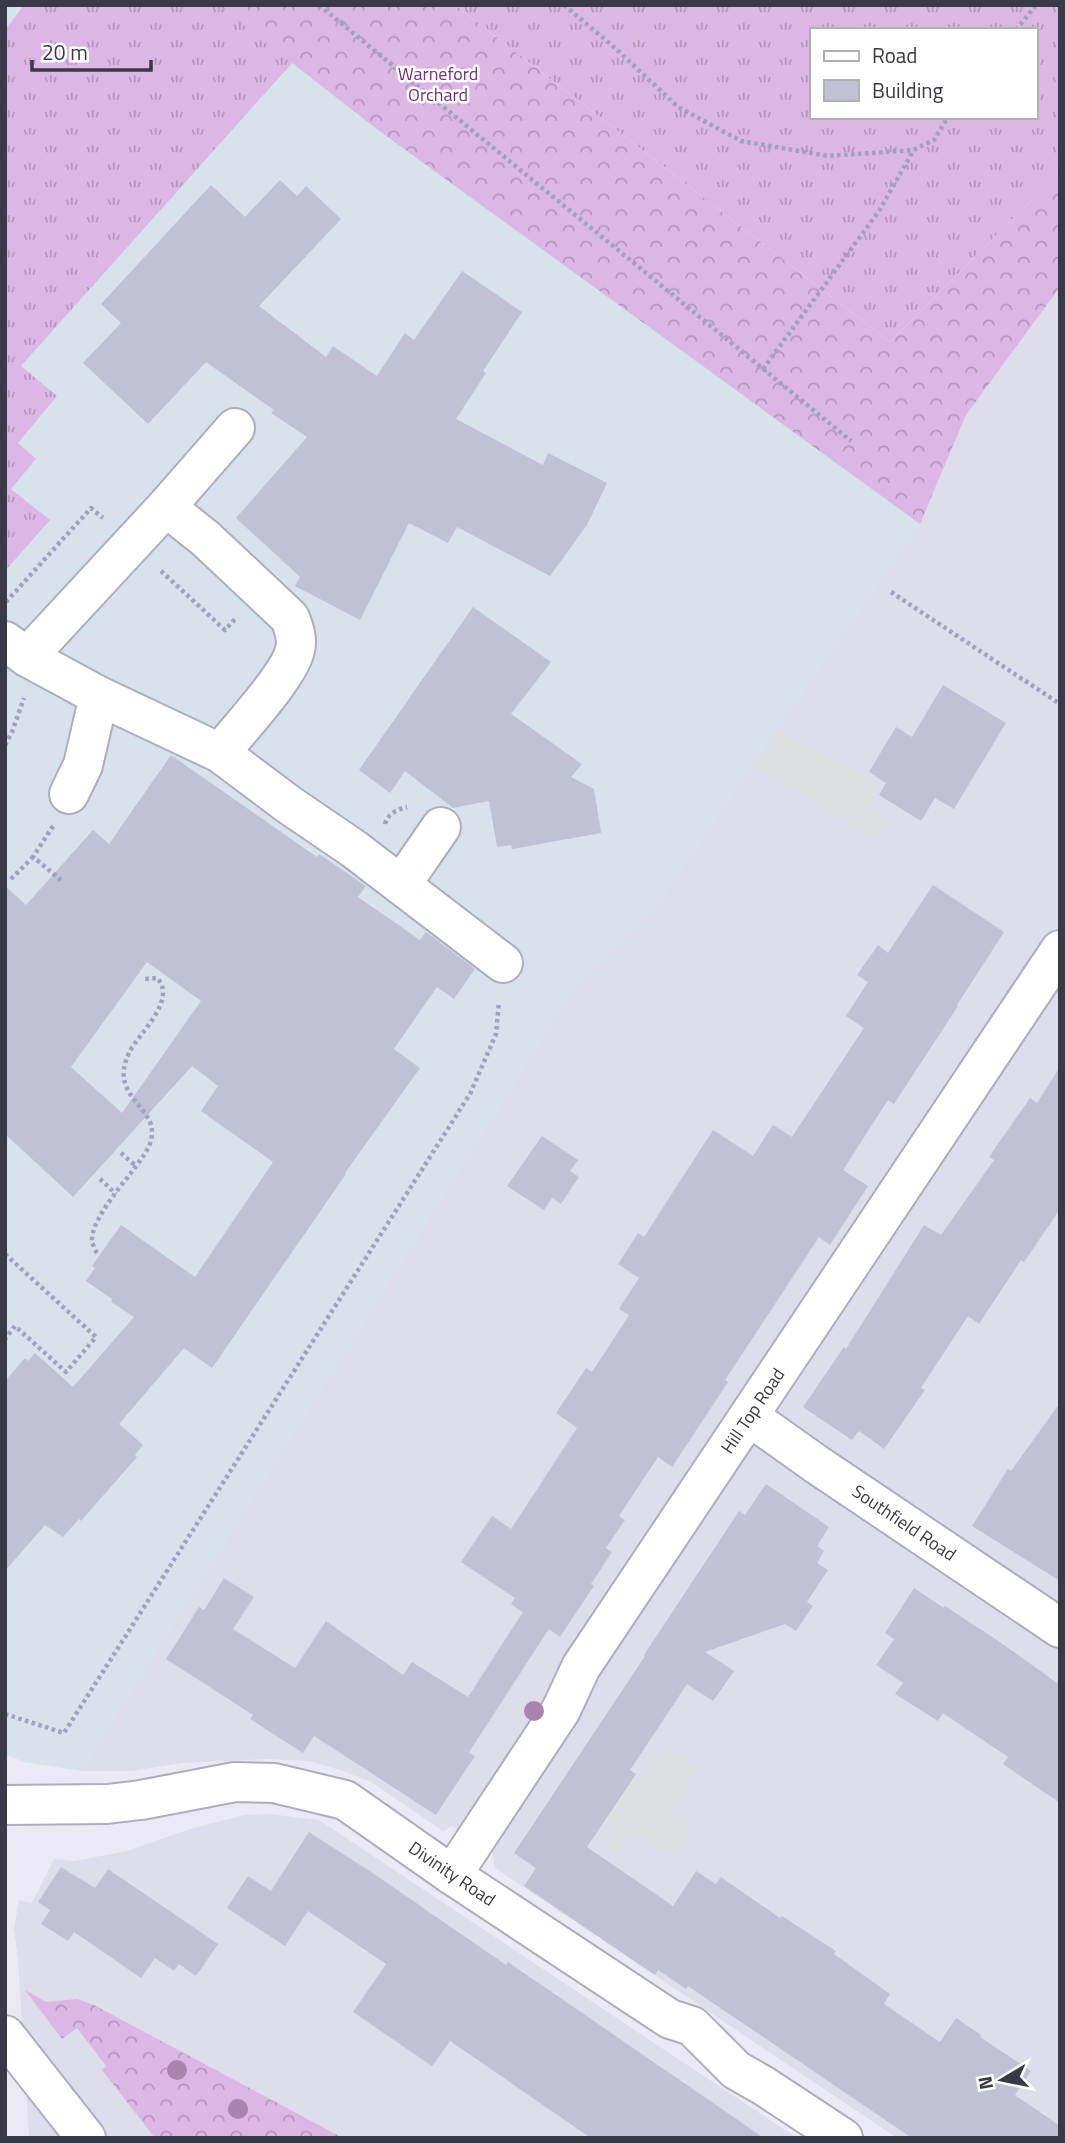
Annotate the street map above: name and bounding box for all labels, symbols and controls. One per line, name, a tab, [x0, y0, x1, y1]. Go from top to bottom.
scale bar	[32, 28, 150, 72]
legend	[810, 28, 1037, 119]
text: 20 m	[42, 36, 88, 68]
text: Road	[872, 39, 917, 71]
park label: Warneford Orchard	[398, 60, 478, 108]
text: Building	[872, 74, 944, 106]
street label: Hill Top Road	[714, 1362, 791, 1459]
street label: Southfield Road	[847, 1478, 962, 1567]
street label: Divinity Road	[403, 1835, 501, 1913]
north arrow	[967, 2045, 1037, 2115]
text: N	[969, 2074, 1000, 2092]

